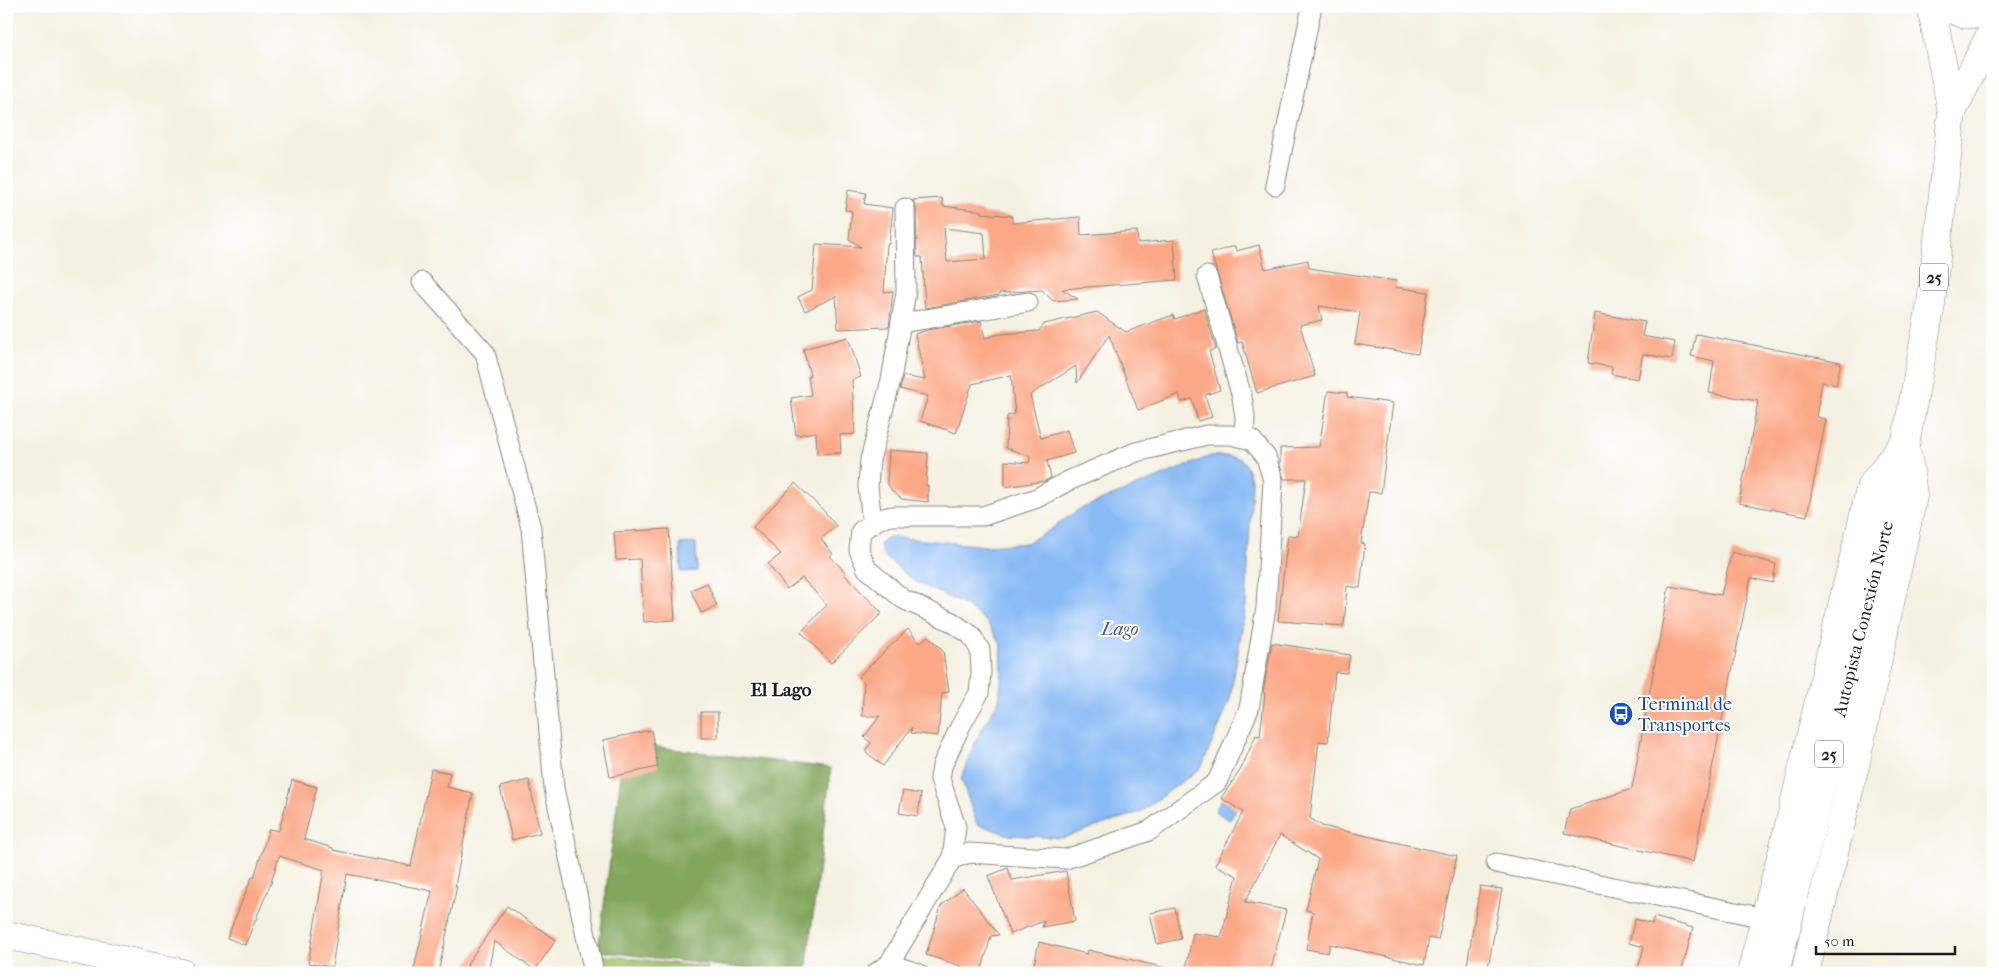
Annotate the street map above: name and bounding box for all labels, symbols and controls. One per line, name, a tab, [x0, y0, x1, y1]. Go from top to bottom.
road number: 25	[1920, 264, 1948, 290]
street label: Autopista Conexión Norte	[1829, 519, 1898, 720]
water label: Lago	[1099, 618, 1139, 640]
district label: El Lago	[751, 679, 812, 701]
place label: Terminal de Transportes	[1638, 694, 1732, 736]
bus stop icon: Terminal de Transportes	[1608, 701, 1634, 727]
road number: 25	[1815, 741, 1843, 768]
scale bar	[1816, 924, 1955, 956]
text: 50 m	[1824, 932, 1855, 950]

